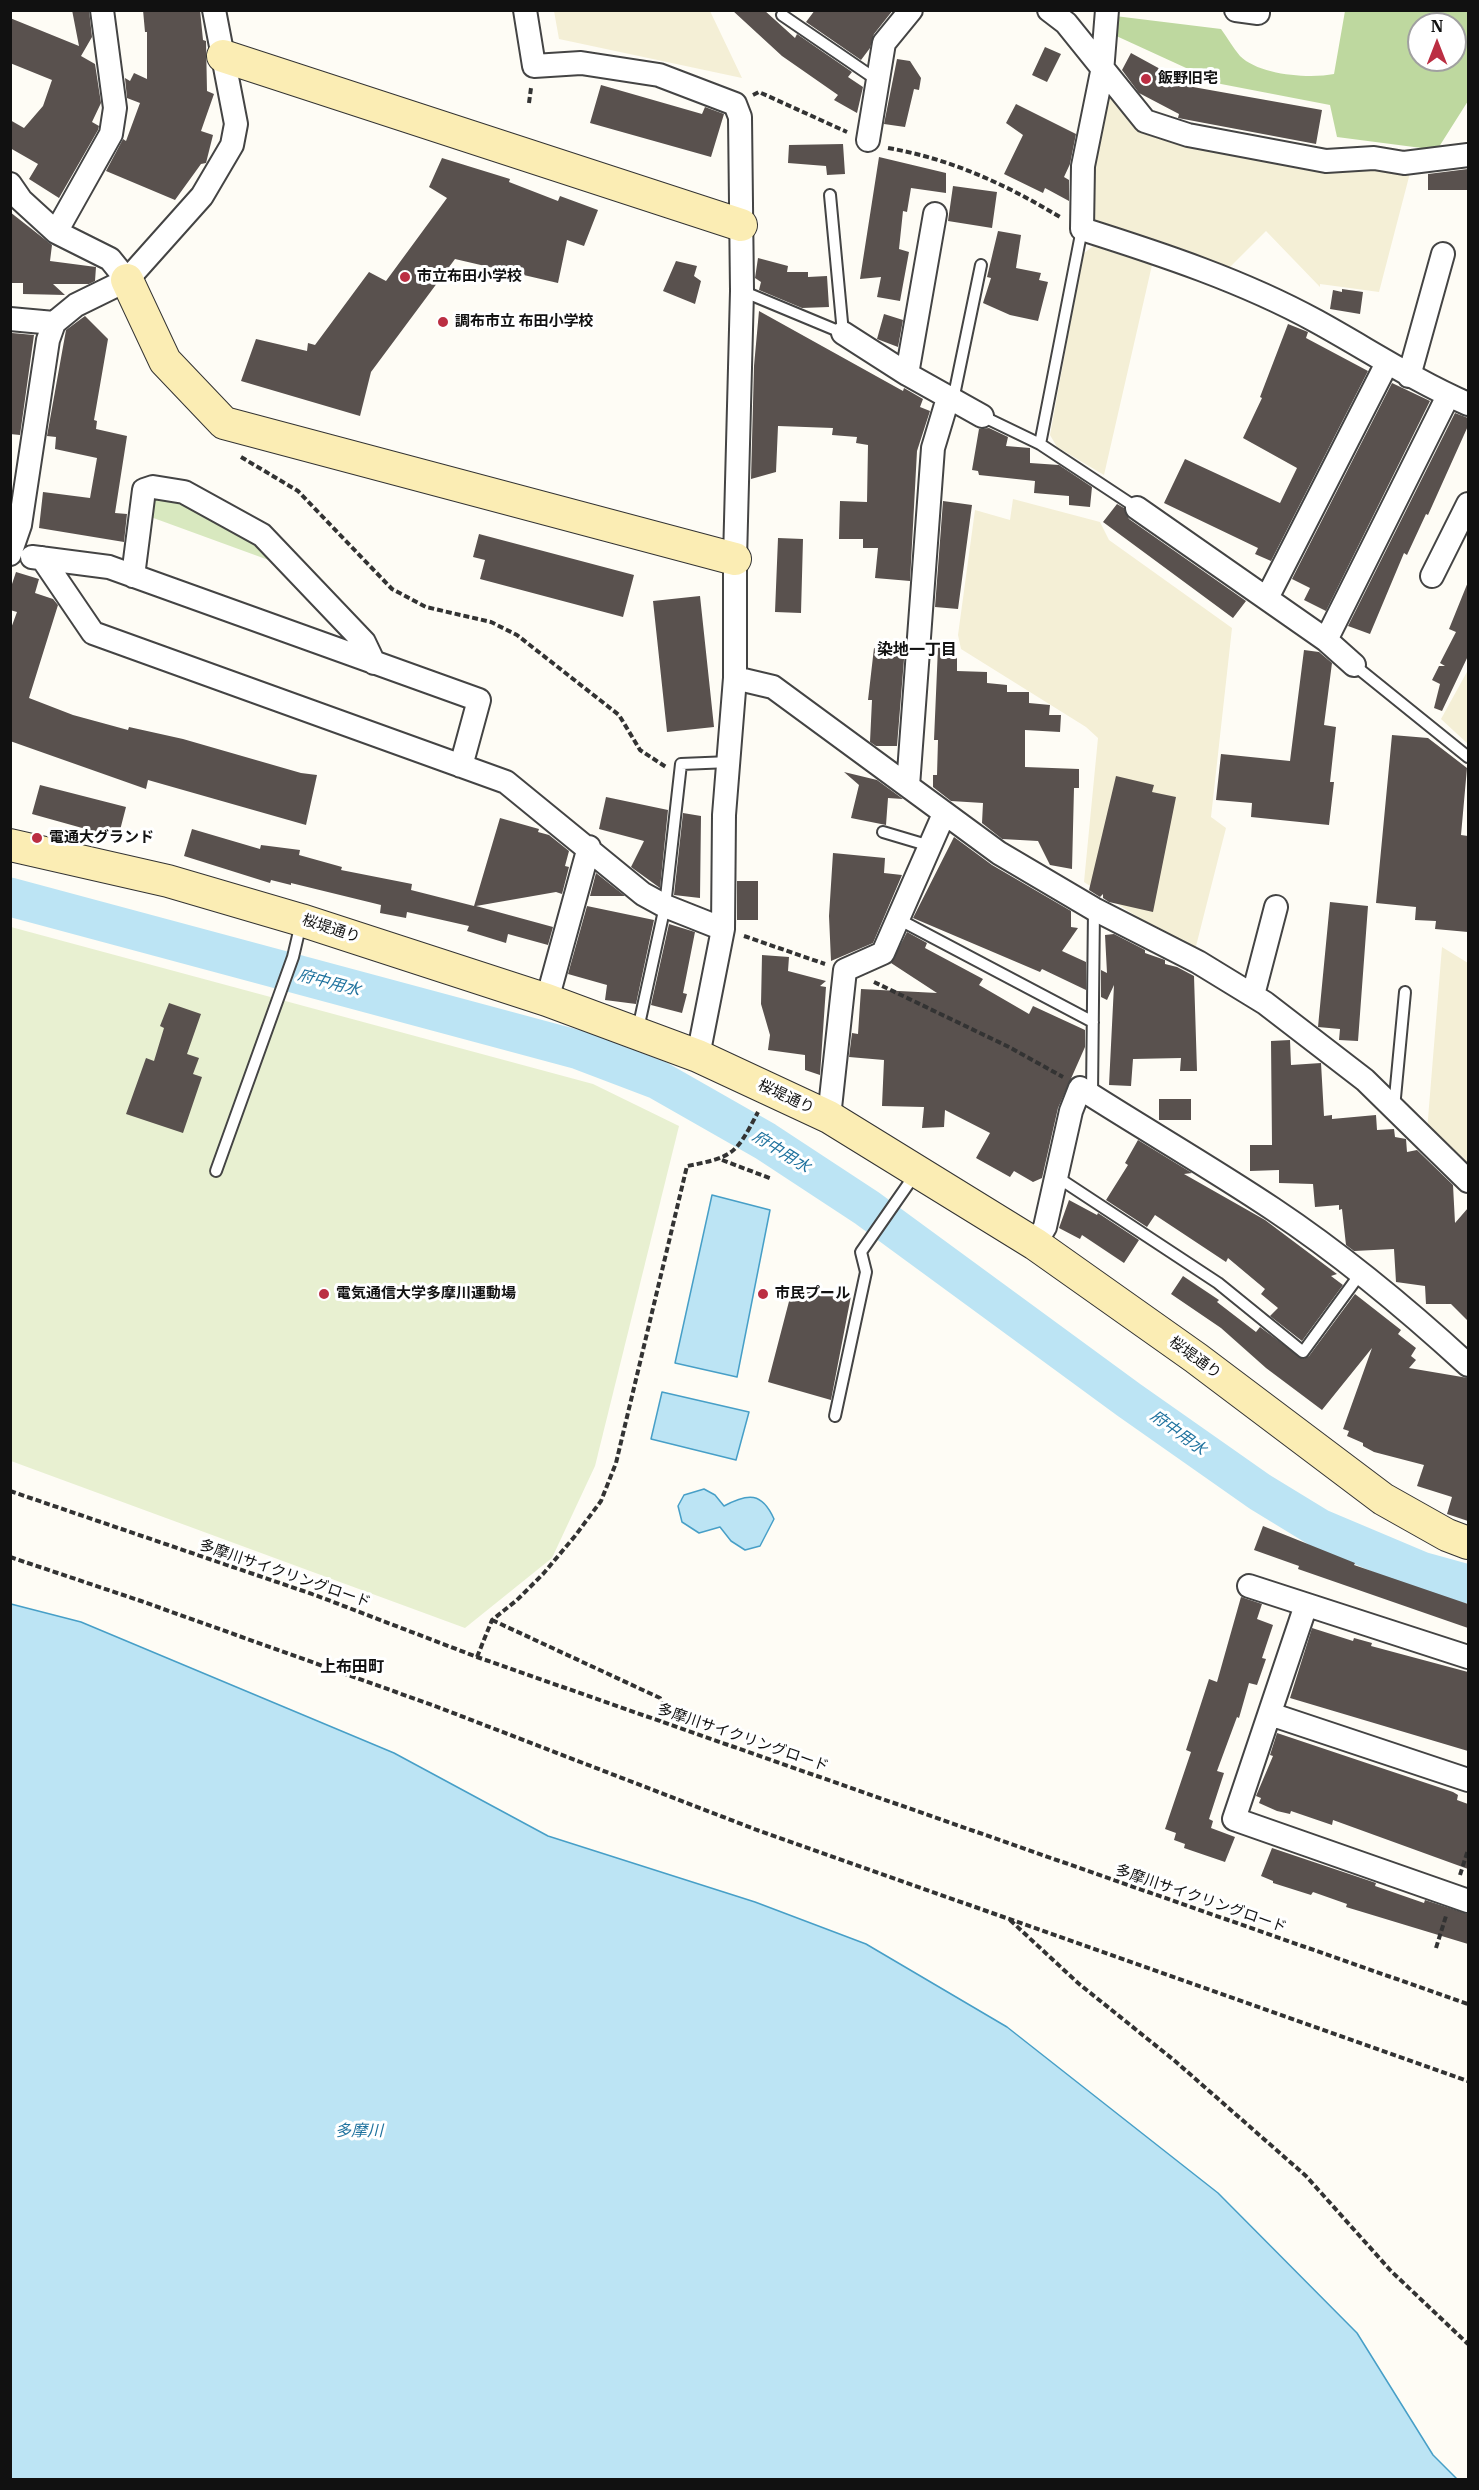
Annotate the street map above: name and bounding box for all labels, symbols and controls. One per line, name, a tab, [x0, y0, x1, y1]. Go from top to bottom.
north arrow	[1407, 12, 1467, 72]
text: N	[1431, 16, 1443, 36]
place label: 飯野旧宅	[1158, 70, 1218, 88]
marker: 飯野旧宅	[1139, 72, 1153, 86]
place label: 市立布田小学校	[417, 268, 522, 286]
marker: 市立布田小学校	[398, 270, 412, 284]
place label: 調布市立 布田小学校	[455, 313, 593, 331]
marker: 調布市立 布田小学校	[436, 315, 450, 329]
district label: 染地一丁目	[877, 640, 957, 660]
place label: 電通大グランド	[49, 829, 154, 847]
marker: 電通大グランド	[30, 831, 44, 845]
street label: 桜堤通り	[300, 911, 362, 947]
water label: 府中用水	[296, 965, 362, 1001]
street label: 桜堤通り	[755, 1076, 817, 1118]
water label: 府中用水	[749, 1127, 813, 1177]
place label: 電気通信大学多摩川運動場	[336, 1285, 516, 1303]
place label: 市民プール	[775, 1285, 850, 1303]
marker: 電気通信大学多摩川運動場	[317, 1287, 331, 1301]
marker: 市民プール	[756, 1287, 770, 1301]
street label: 桜堤通り	[1165, 1333, 1225, 1383]
water label: 府中用水	[1146, 1406, 1210, 1460]
street label: 多摩川サイクリングロード	[197, 1536, 373, 1612]
district label: 上布田町	[320, 1657, 384, 1677]
street label: 多摩川サイクリングロード	[655, 1700, 831, 1776]
street label: 多摩川サイクリングロード	[1113, 1861, 1289, 1937]
water label: 多摩川	[335, 2121, 383, 2141]

